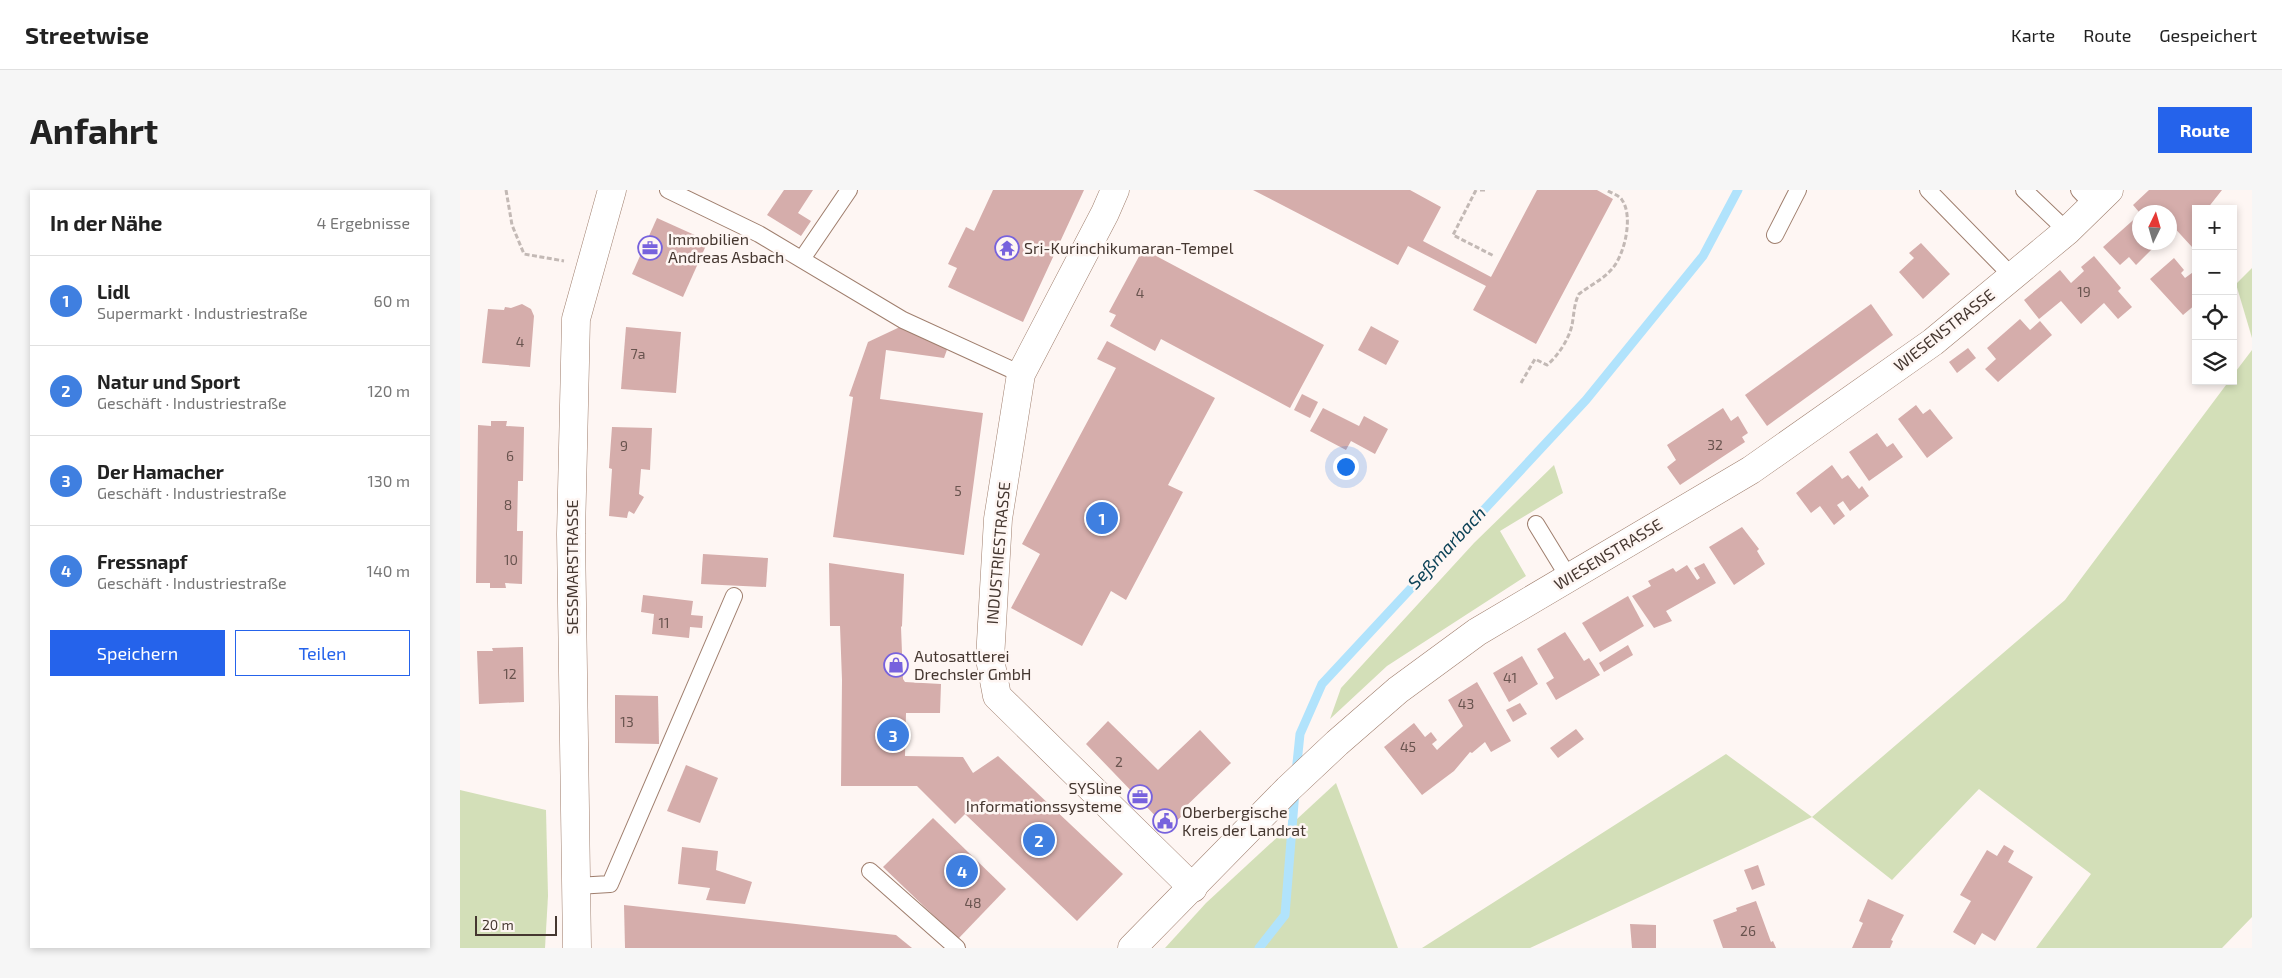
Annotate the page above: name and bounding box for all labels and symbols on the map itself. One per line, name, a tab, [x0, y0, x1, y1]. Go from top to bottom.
north arrow	[2132, 205, 2177, 250]
place label: Immobilien Andreas Asbach	[668, 229, 784, 266]
office icon: Immobilien Andreas Asbach	[637, 235, 663, 261]
temple icon: Sri-Kurinchikumaran-Tempel	[994, 235, 1020, 261]
place label: Sri-Kurinchikumaran-Tempel	[1024, 238, 1234, 257]
house number: 19	[2077, 283, 2091, 300]
house number: 4	[1136, 284, 1144, 301]
street label: WIESENSTRASSE	[1890, 284, 1998, 375]
house number: 4	[516, 333, 524, 350]
house number: 7a	[631, 345, 645, 362]
house number: 32	[1707, 436, 1723, 453]
house number: 9	[620, 437, 628, 454]
house number: 6	[506, 447, 514, 464]
your location	[1333, 454, 1359, 480]
street label: INDUSTRIESTRASSE	[982, 481, 1013, 625]
house number: 5	[954, 482, 962, 499]
house number: 8	[504, 496, 512, 513]
pin: 1	[1086, 499, 1118, 537]
street label: SESSMARSTRASSE	[562, 500, 581, 634]
water label: Seßmarbach	[1402, 502, 1490, 593]
street label: WIESENSTRASSE	[1550, 514, 1665, 593]
house number: 10	[504, 551, 518, 568]
house number: 11	[658, 614, 670, 631]
place label: Autosattlerei Drechsler GmbH	[914, 646, 1032, 683]
shop icon: Autosattlerei Drechsler GmbH	[883, 652, 909, 678]
house number: 12	[503, 665, 517, 682]
house number: 41	[1503, 669, 1517, 686]
house number: 43	[1458, 695, 1474, 712]
house number: 13	[620, 713, 634, 730]
pin: 3	[877, 716, 909, 754]
house number: 45	[1400, 738, 1416, 755]
house number: 2	[1115, 753, 1123, 770]
place label: SYSline Informationssysteme	[966, 778, 1122, 815]
office icon: SYSline Informationssysteme	[1127, 784, 1153, 810]
place label: Oberbergische Kreis der Landrat	[1182, 802, 1306, 839]
public building icon: Oberbergische Kreis der Landrat	[1152, 808, 1178, 834]
pin: 2	[1023, 821, 1055, 859]
pin: 4	[946, 852, 978, 890]
house number: 48	[964, 894, 982, 911]
scale bar	[475, 913, 558, 936]
house number: 26	[1740, 922, 1756, 939]

